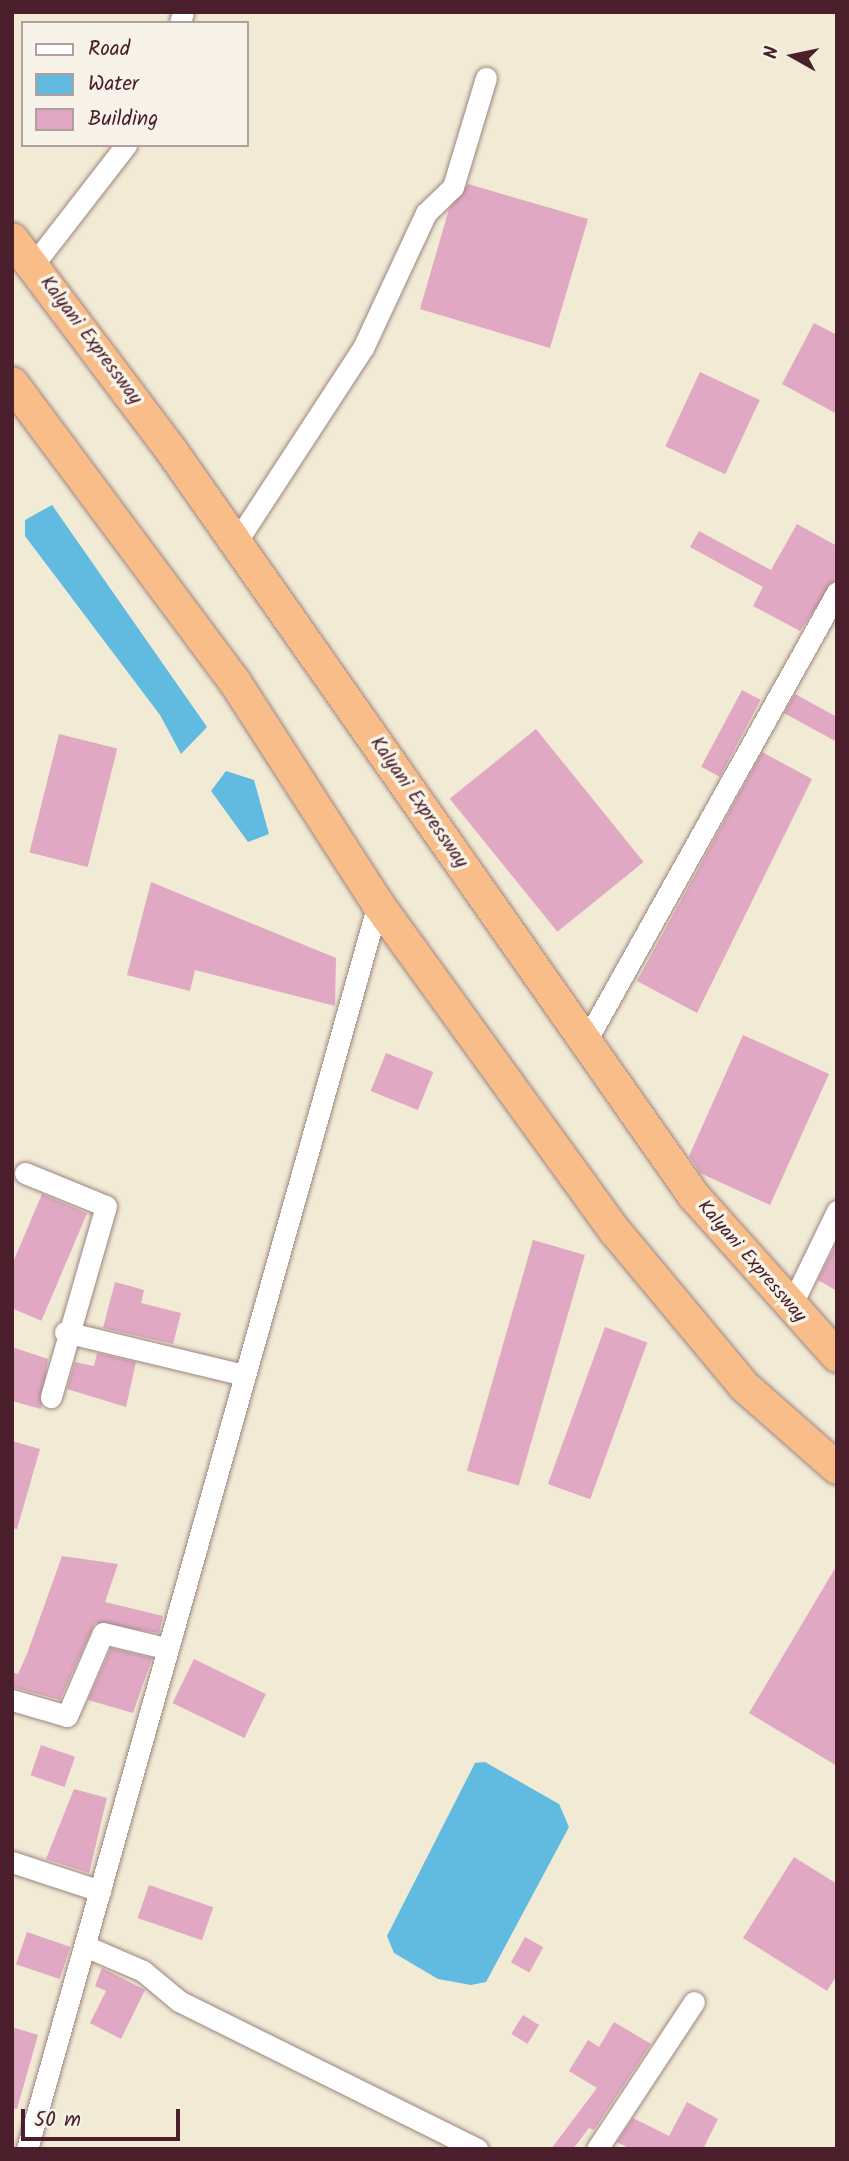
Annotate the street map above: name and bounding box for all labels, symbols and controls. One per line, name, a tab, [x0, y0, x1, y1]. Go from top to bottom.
legend	[21, 21, 248, 147]
north arrow	[758, 21, 828, 91]
text: Road	[88, 33, 130, 66]
text: N	[757, 44, 788, 61]
text: Water	[88, 68, 139, 101]
text: Building	[88, 103, 158, 136]
street label: Kalyani Expressway	[34, 272, 146, 410]
street label: Kalyani Expressway	[364, 733, 472, 873]
street label: Kalyani Expressway	[692, 1196, 810, 1328]
scale bar	[24, 2094, 184, 2138]
text: 50 m	[34, 2104, 81, 2137]

